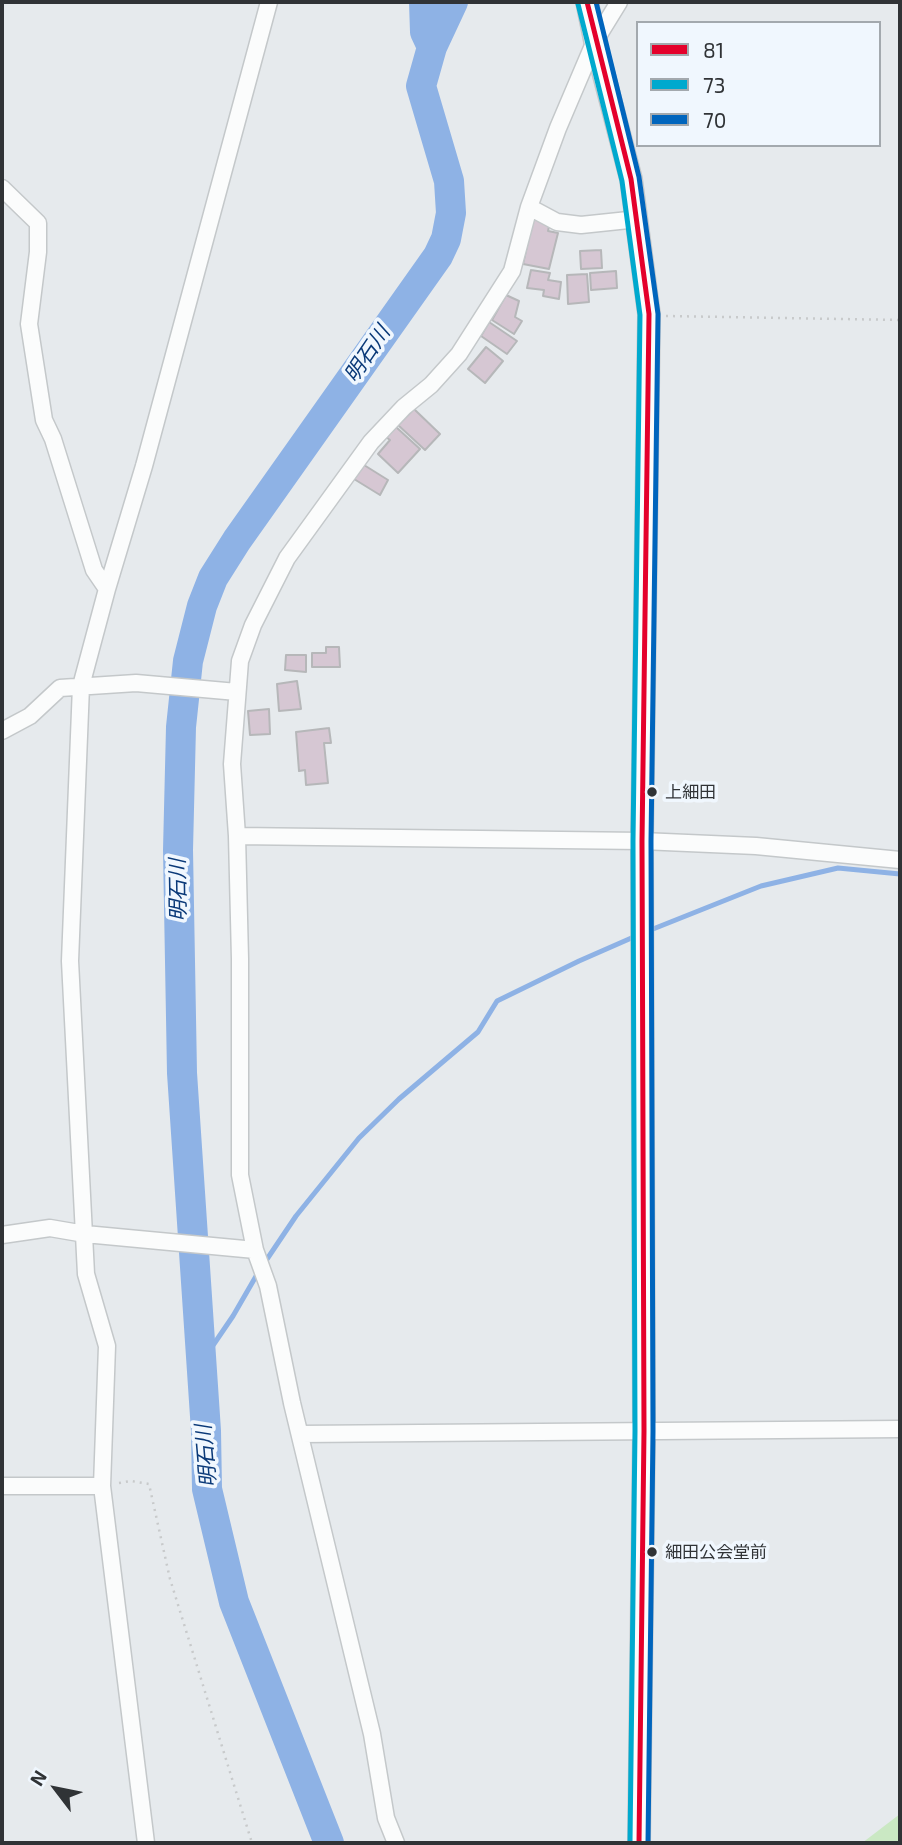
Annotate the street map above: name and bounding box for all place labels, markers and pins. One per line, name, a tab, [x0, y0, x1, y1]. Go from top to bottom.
place label: 上細田	[665, 782, 716, 802]
marker: 上細田	[645, 785, 659, 799]
place label: 細田公会堂前	[665, 1542, 767, 1562]
marker: 細田公会堂前	[645, 1545, 659, 1559]

